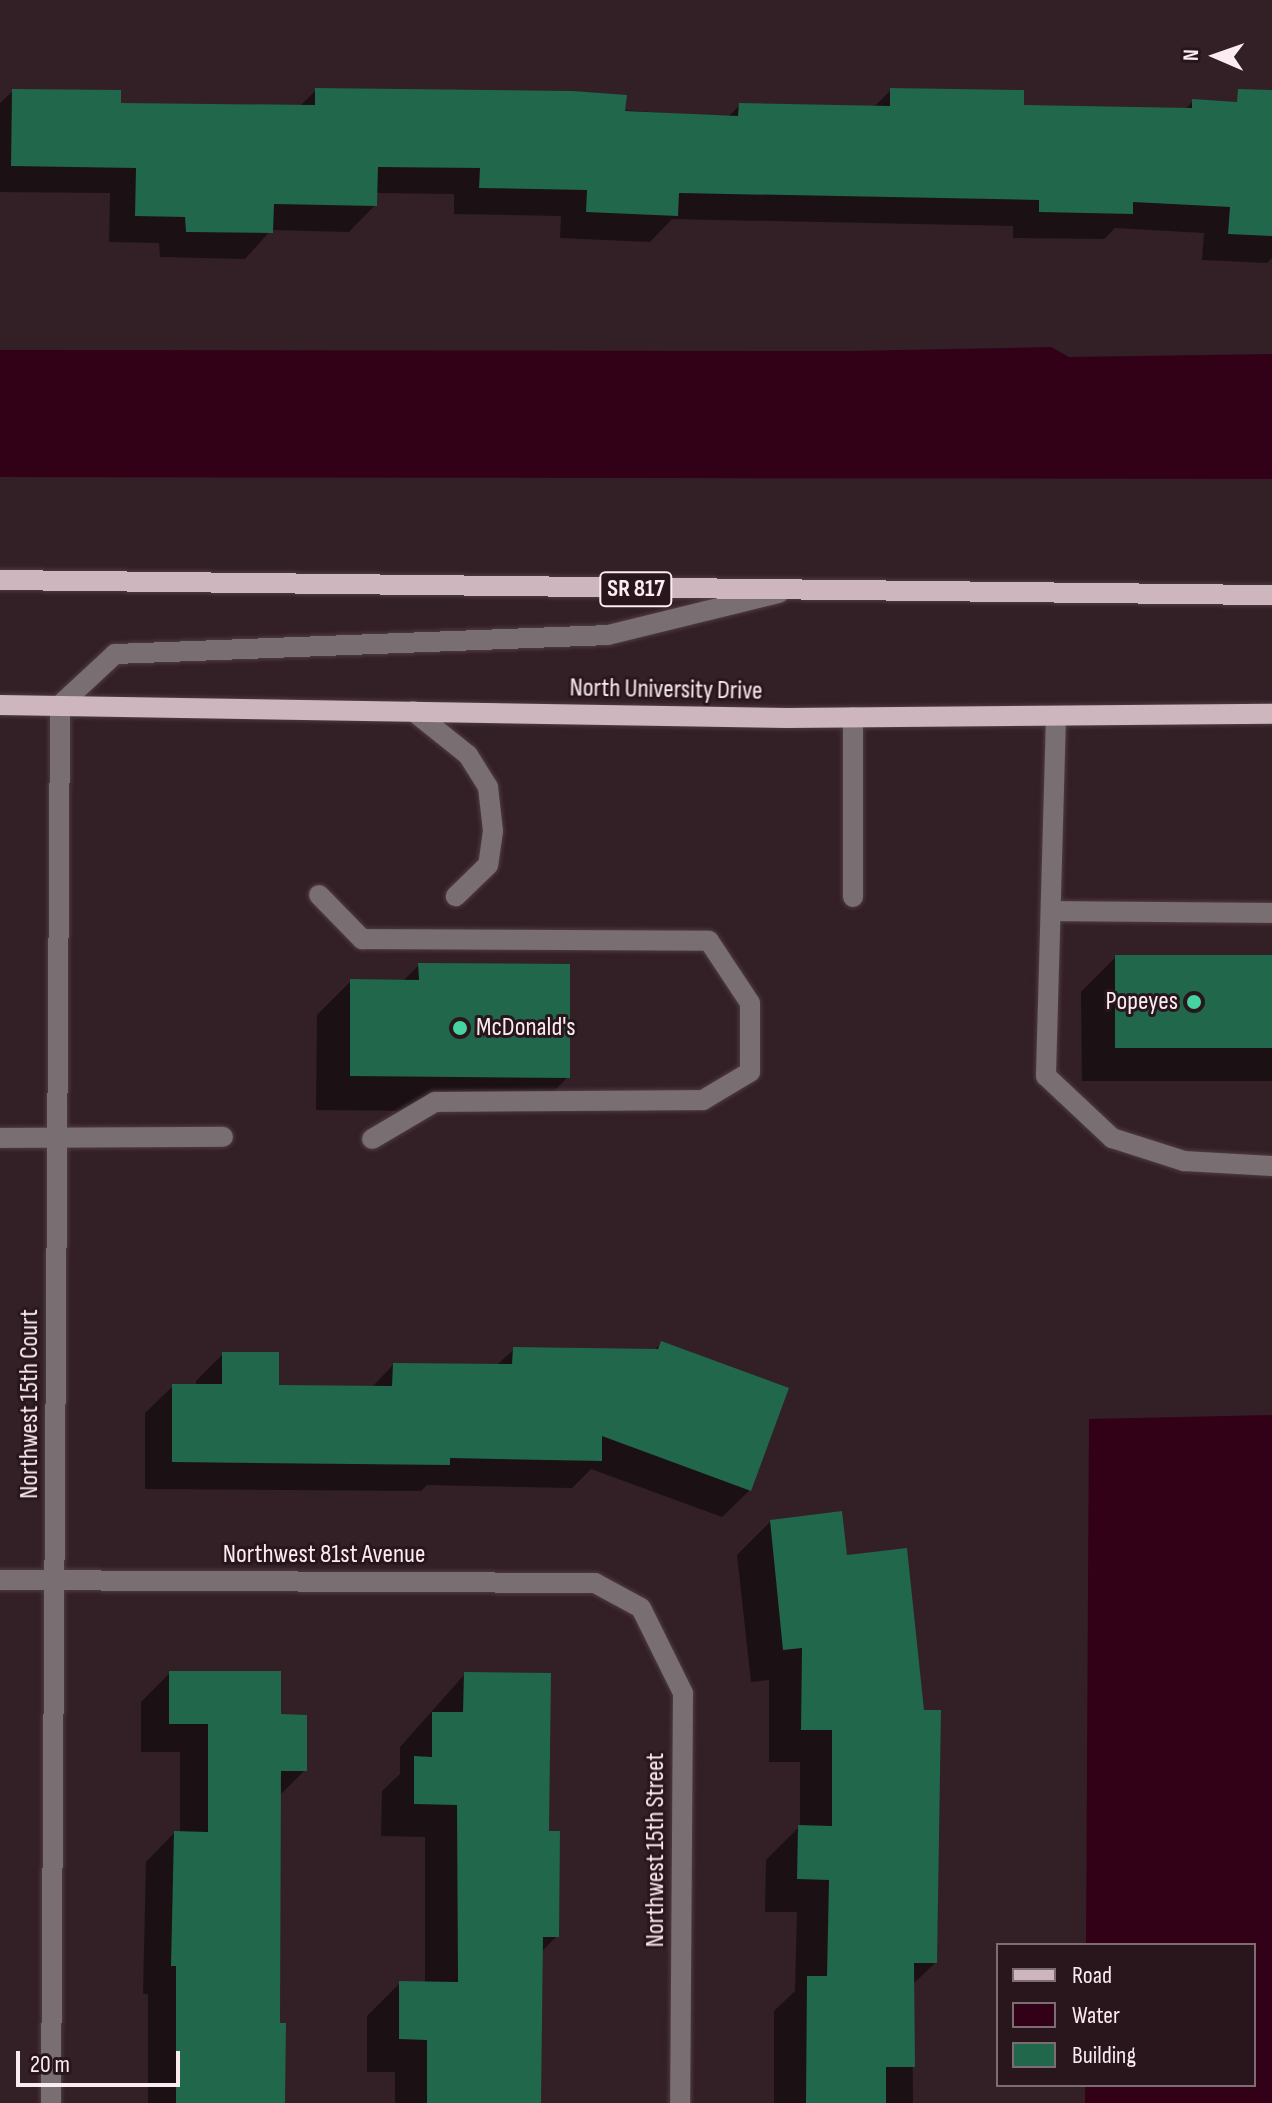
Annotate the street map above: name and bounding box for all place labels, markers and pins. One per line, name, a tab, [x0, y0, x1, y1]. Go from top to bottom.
place label: Popeyes	[1106, 986, 1178, 1018]
marker: Popeyes	[1185, 993, 1203, 1011]
place label: McDonald's	[476, 1012, 576, 1044]
marker: McDonald's	[451, 1019, 469, 1037]

